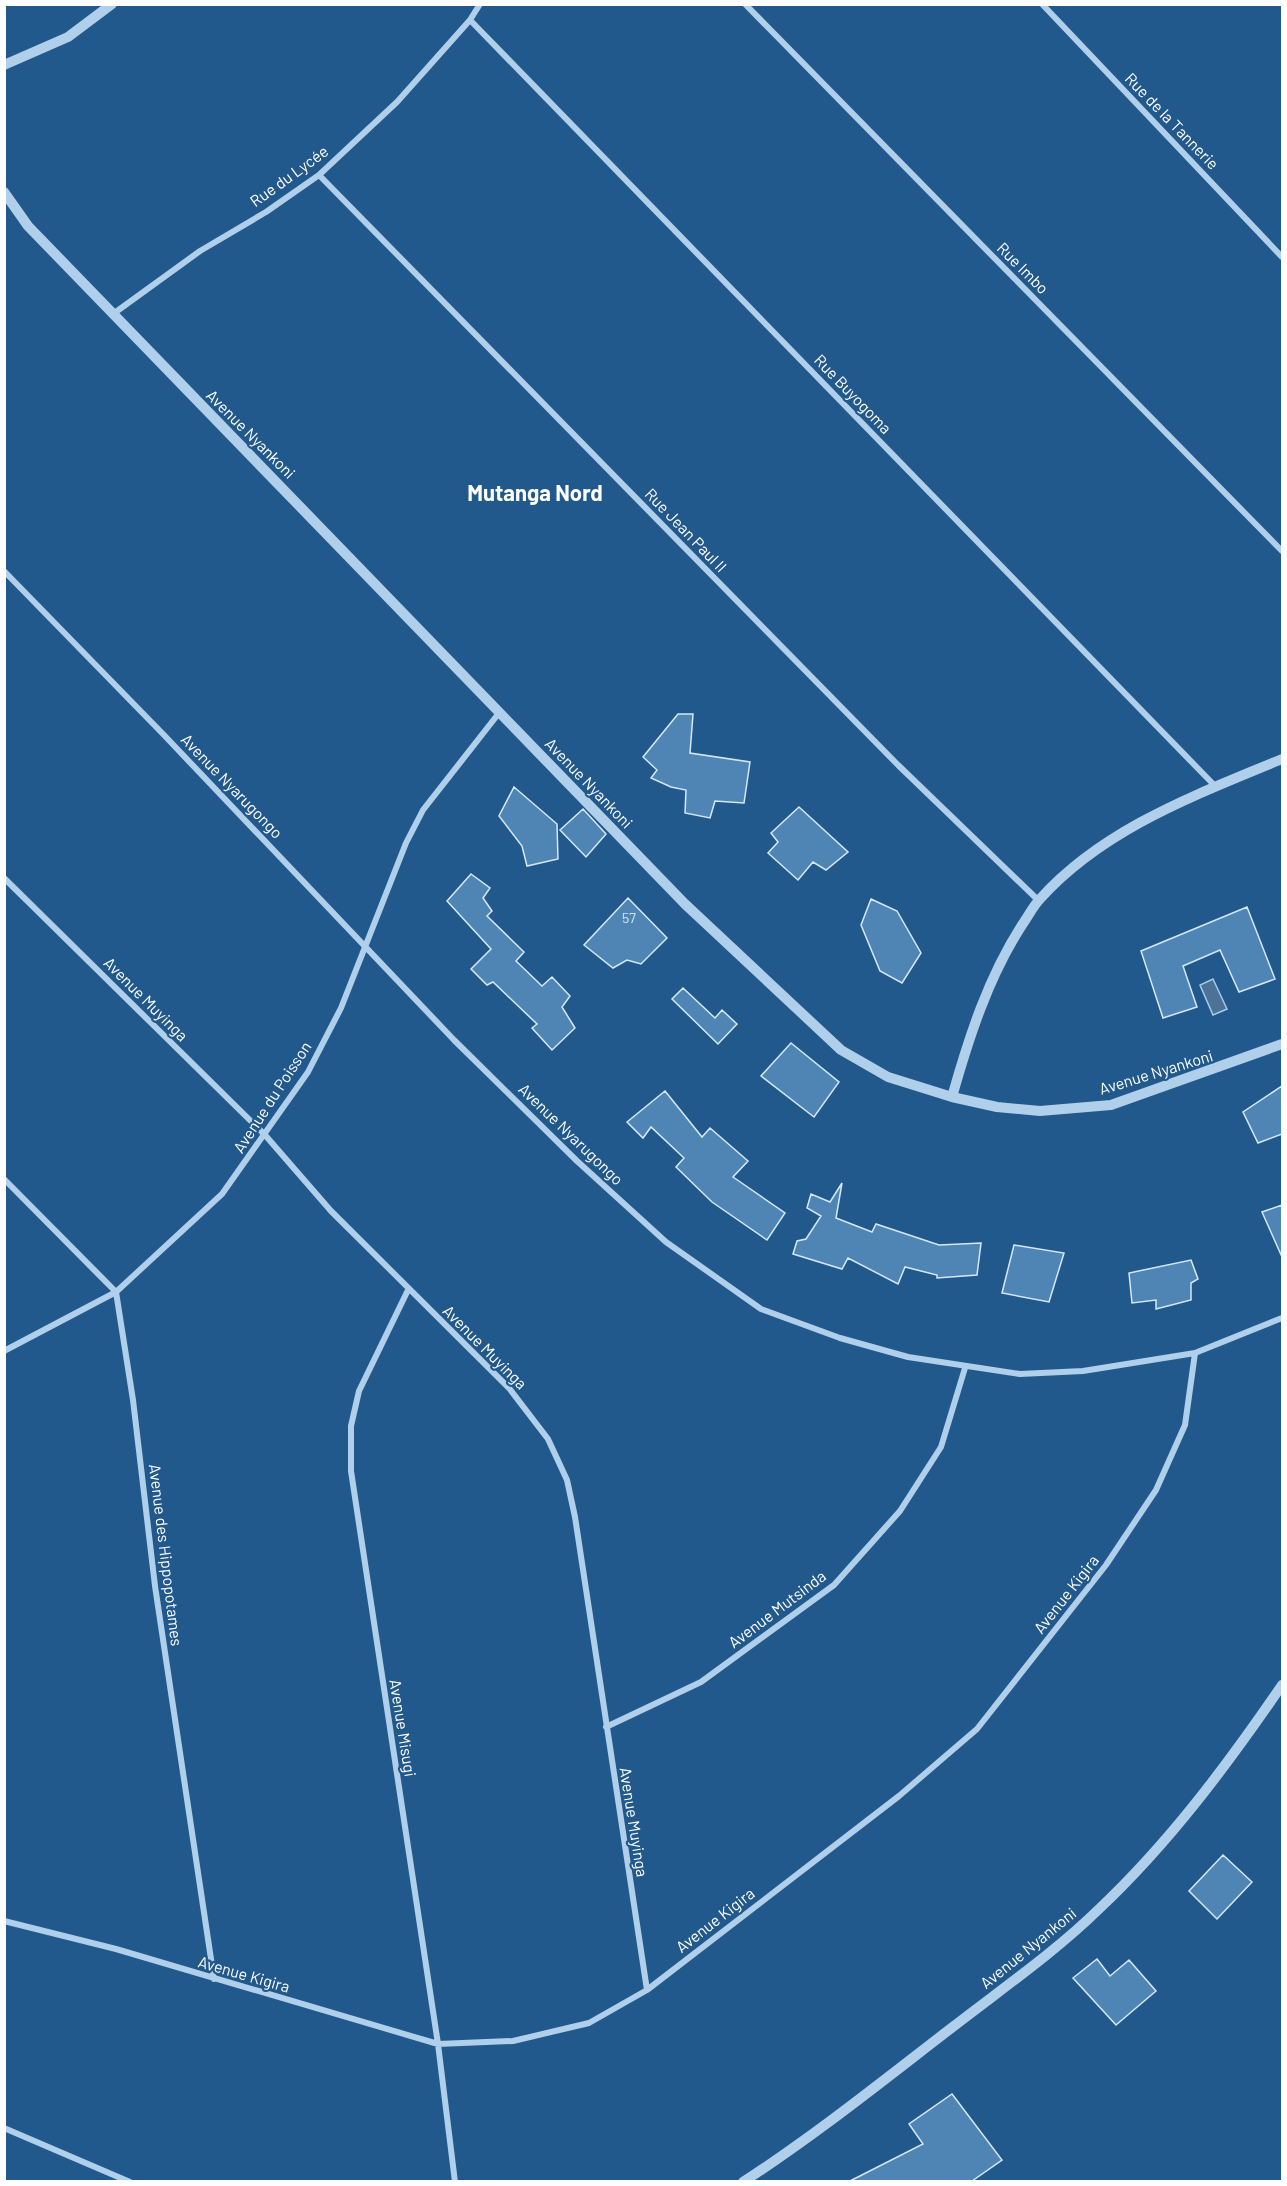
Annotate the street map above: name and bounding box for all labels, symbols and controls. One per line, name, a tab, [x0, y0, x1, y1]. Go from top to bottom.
street label: Rue de la Tannerie	[1121, 68, 1223, 173]
street label: Rue du Lycée	[246, 141, 331, 210]
street label: Rue Imbo	[994, 238, 1053, 297]
street label: Rue Buyogoma	[811, 350, 896, 437]
street label: Avenue Nyankoni	[203, 385, 300, 482]
district label: Mutanga Nord	[467, 479, 603, 505]
street label: Rue Jean Paul II	[642, 484, 731, 576]
street label: Avenue Nyarugongo	[178, 729, 287, 842]
street label: Avenue Nyankoni	[542, 734, 637, 832]
house number: 57	[622, 909, 636, 926]
street label: Avenue Muyinga	[100, 953, 192, 1045]
street label: Avenue du Poisson	[228, 1037, 315, 1156]
street label: Avenue Nyankoni	[1097, 1045, 1215, 1098]
street label: Avenue Nyarugongo	[515, 1079, 628, 1188]
street label: Avenue Muyinga	[439, 1301, 531, 1393]
street label: Avenue des Hippopotames	[146, 1463, 187, 1647]
street label: Avenue Kigira	[1029, 1551, 1102, 1637]
street label: Avenue Mutsinda	[724, 1566, 829, 1651]
street label: Avenue Misugi	[386, 1678, 421, 1778]
street label: Avenue Muyinga	[616, 1766, 653, 1878]
street label: Avenue Kigira	[672, 1883, 758, 1956]
street label: Avenue Nyankoni	[976, 1903, 1080, 1992]
street label: Avenue Kigira	[196, 1951, 292, 1996]

